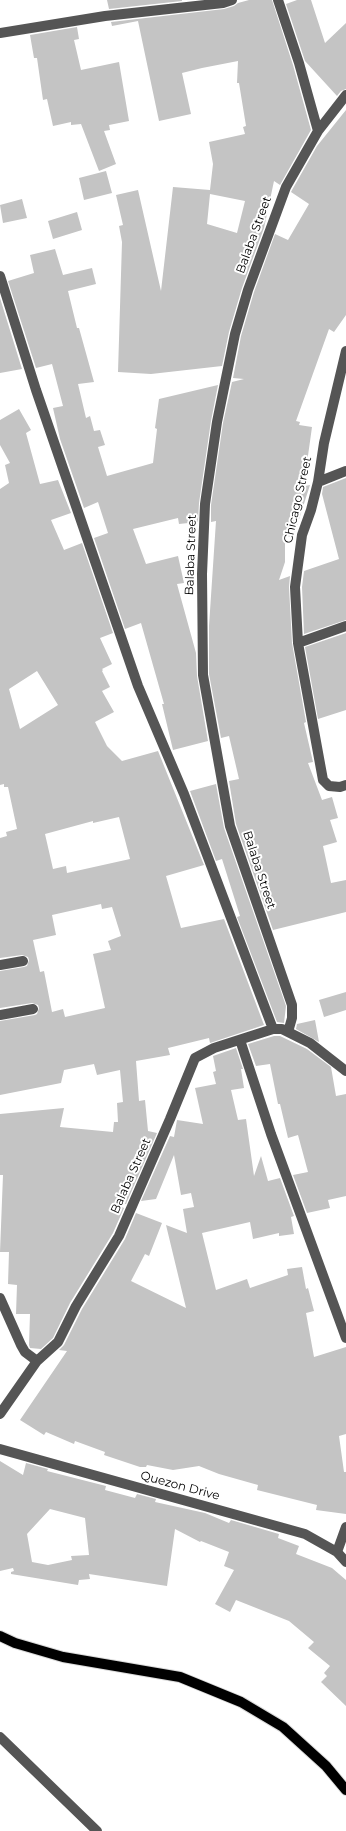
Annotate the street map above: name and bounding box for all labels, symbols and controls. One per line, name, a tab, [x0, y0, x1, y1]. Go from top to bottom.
street label: Balaba Street	[233, 194, 275, 276]
street label: Chicago Street	[281, 455, 315, 545]
street label: Balaba Street	[182, 514, 200, 596]
street label: Balaba Street	[240, 829, 278, 911]
street label: Balaba Street	[108, 1136, 154, 1216]
street label: Quezon Drive	[139, 1468, 221, 1504]

